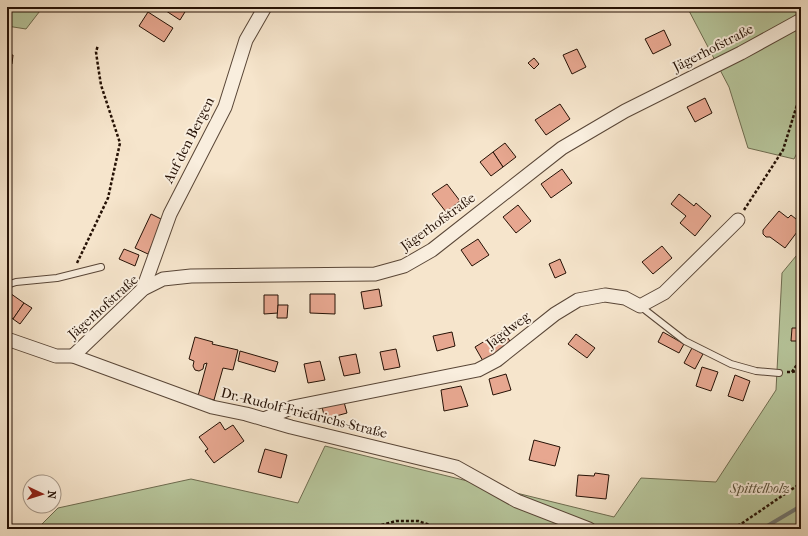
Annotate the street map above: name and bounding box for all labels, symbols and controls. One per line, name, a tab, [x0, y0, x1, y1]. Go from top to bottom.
street label: Jägerhofstraße	[669, 20, 756, 76]
street label: Auf den Bergen	[159, 94, 218, 187]
street label: Jägerhofstraße	[396, 189, 479, 255]
street label: Jägerhofstraße	[64, 271, 142, 344]
street label: Jagdweg	[482, 308, 534, 353]
street label: Dr.-Rudolf-Friedrichs-Straße	[219, 384, 389, 442]
north arrow	[22, 474, 62, 514]
park label: Spittelholz	[729, 480, 790, 497]
text: N	[45, 490, 58, 500]

